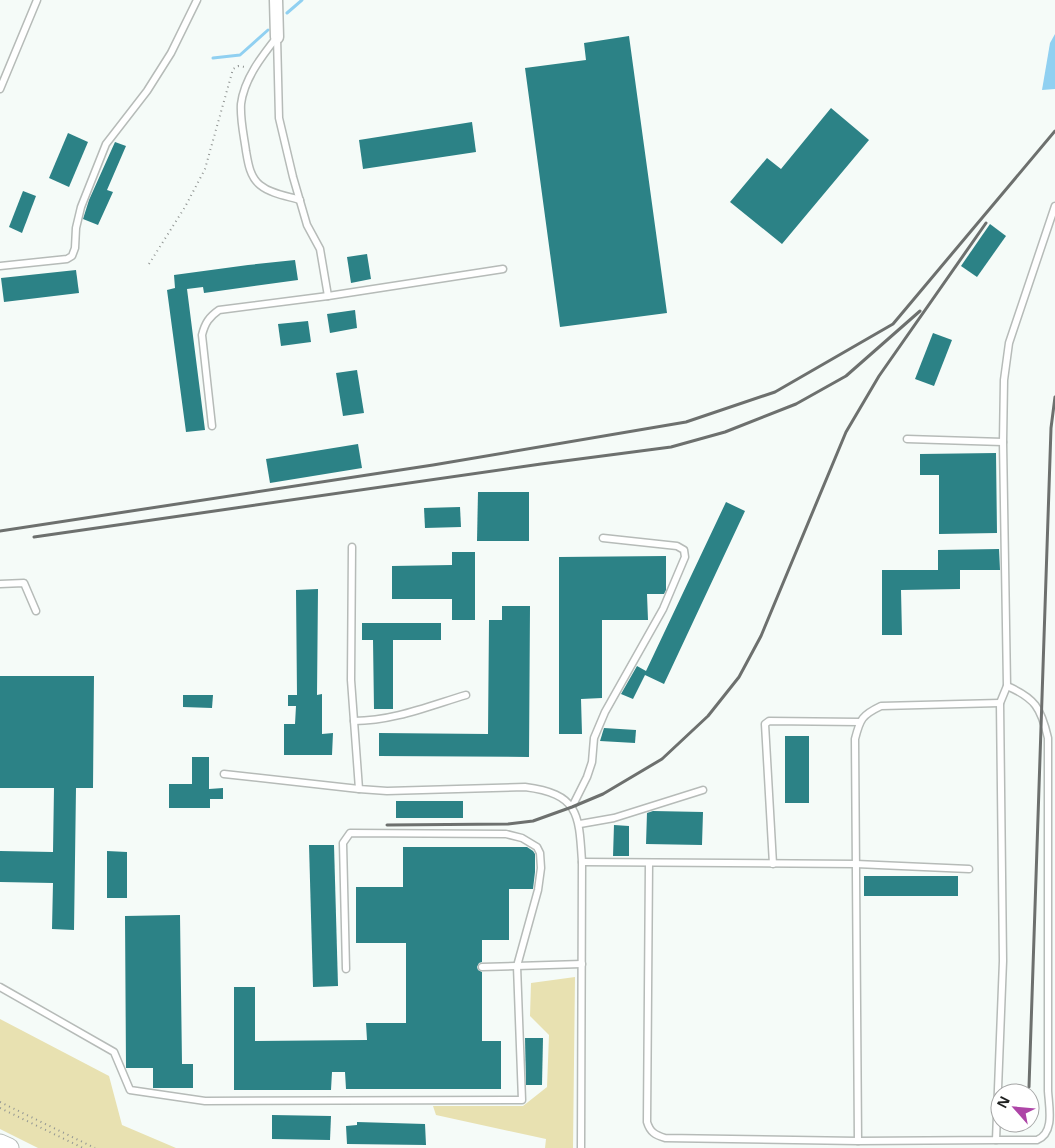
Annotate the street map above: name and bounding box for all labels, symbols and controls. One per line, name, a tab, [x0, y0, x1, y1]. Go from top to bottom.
north arrow	[990, 1083, 1040, 1133]
text: N	[992, 1092, 1014, 1111]

